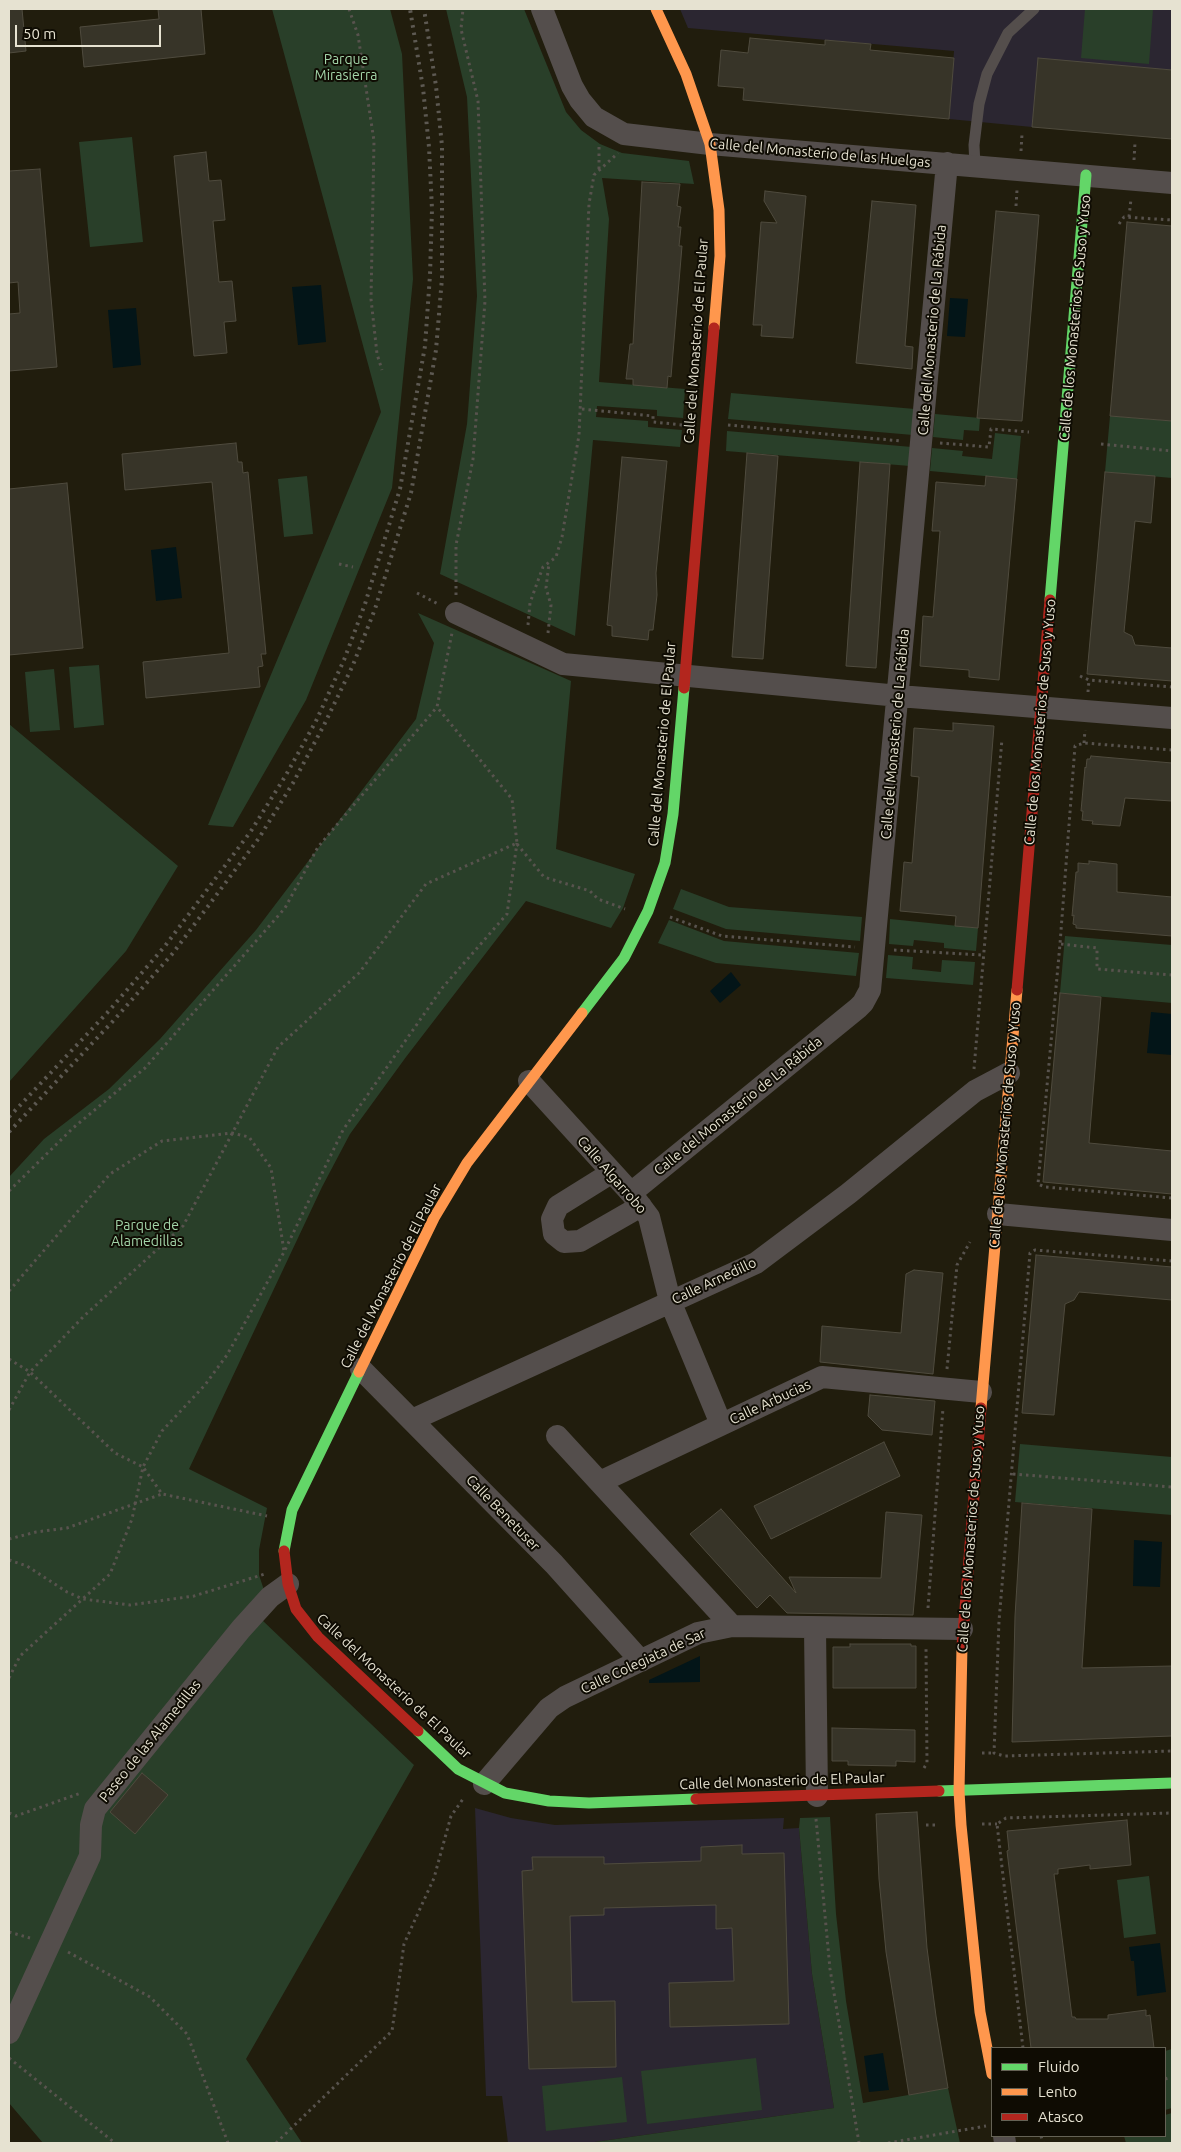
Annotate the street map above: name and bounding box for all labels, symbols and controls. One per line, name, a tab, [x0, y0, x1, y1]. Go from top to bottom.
scale bar	[18, 15, 164, 47]
text: 50 m	[23, 25, 56, 42]
park label: Parque Mirasierra	[314, 51, 378, 84]
street label: Calle del Monasterio de las Huelgas	[709, 135, 931, 171]
street label: Calle de los Monasterios de Suso y Yuso	[1056, 194, 1094, 442]
street label: Calle del Monasterio de La Rábida	[914, 224, 950, 436]
street label: Calle del Monasterio de El Paular	[680, 238, 712, 444]
street label: Calle de los Monasterios de Suso y Yuso	[1021, 598, 1059, 846]
street label: Calle del Monasterio de La Rábida	[877, 628, 913, 840]
street label: Calle del Monasterio de El Paular	[645, 641, 679, 847]
street label: Calle de los Monasterios de Suso y Yuso	[986, 1001, 1024, 1249]
street label: Calle del Monasterio de La Rábida	[651, 1033, 825, 1179]
street label: Calle Algarrobo	[574, 1133, 650, 1217]
street label: Calle del Monasterio de El Paular	[337, 1181, 445, 1371]
park label: Parque de Alamedillas	[111, 1217, 183, 1250]
street label: Calle Arnedillo	[669, 1254, 759, 1308]
street label: Calle Arbucias	[727, 1376, 813, 1428]
street label: Calle de los Monasterios de Suso y Yuso	[954, 1405, 988, 1653]
street label: Calle Benetuser	[463, 1472, 543, 1554]
street label: Calle del Monasterio de El Paular	[313, 1610, 475, 1762]
street label: Calle Colegiata de Sar	[578, 1625, 708, 1697]
street label: Paseo de las Alamedillas	[96, 1677, 204, 1805]
street label: Calle del Monasterio de El Paular	[679, 1769, 885, 1793]
legend	[991, 2047, 1166, 2137]
text: Fluido	[1038, 2058, 1080, 2075]
text: Lento	[1038, 2083, 1077, 2100]
text: Atasco	[1038, 2108, 1084, 2125]

